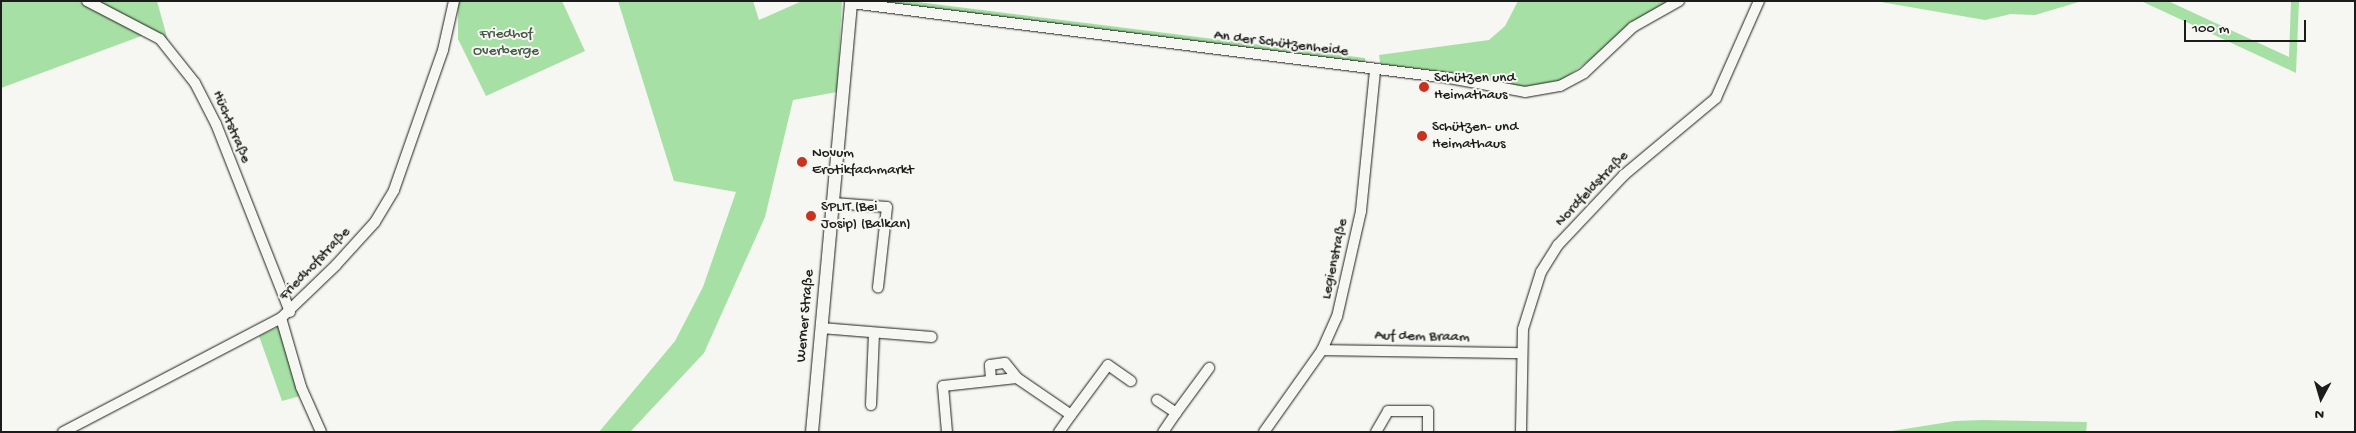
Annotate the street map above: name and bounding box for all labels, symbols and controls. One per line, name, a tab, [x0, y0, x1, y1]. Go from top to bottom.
scale bar	[2186, 10, 2308, 42]
text: 100 m	[2192, 20, 2229, 38]
park label: Friedhof Overberge	[473, 25, 539, 60]
street label: An der Schützenheide	[1213, 27, 1349, 61]
place label: Schützen und Heimathaus	[1434, 69, 1515, 104]
marker: Schützen und Heimathaus	[1418, 81, 1430, 93]
street label: Hüchtstraße	[208, 88, 254, 166]
place label: Schützen- und Heimathaus	[1432, 118, 1518, 153]
marker: Schützen- und Heimathaus	[1416, 130, 1428, 142]
place label: Novum Erotikfachmarkt	[812, 144, 914, 179]
street label: Nordfeldstraße	[1551, 147, 1633, 231]
marker: Novum Erotikfachmarkt	[796, 156, 808, 168]
place label: SPLIT (Bei Josip) (Balkan)	[821, 198, 911, 233]
marker: SPLIT (Bei Josip) (Balkan)	[805, 210, 817, 222]
street label: Legienstraße	[1318, 217, 1352, 301]
street label: Friedhofstraße	[275, 223, 355, 305]
street label: Werner Straße	[793, 269, 819, 363]
street label: Auf dem Braam	[1374, 327, 1470, 347]
north arrow	[2296, 373, 2346, 423]
text: N	[2314, 404, 2325, 422]

